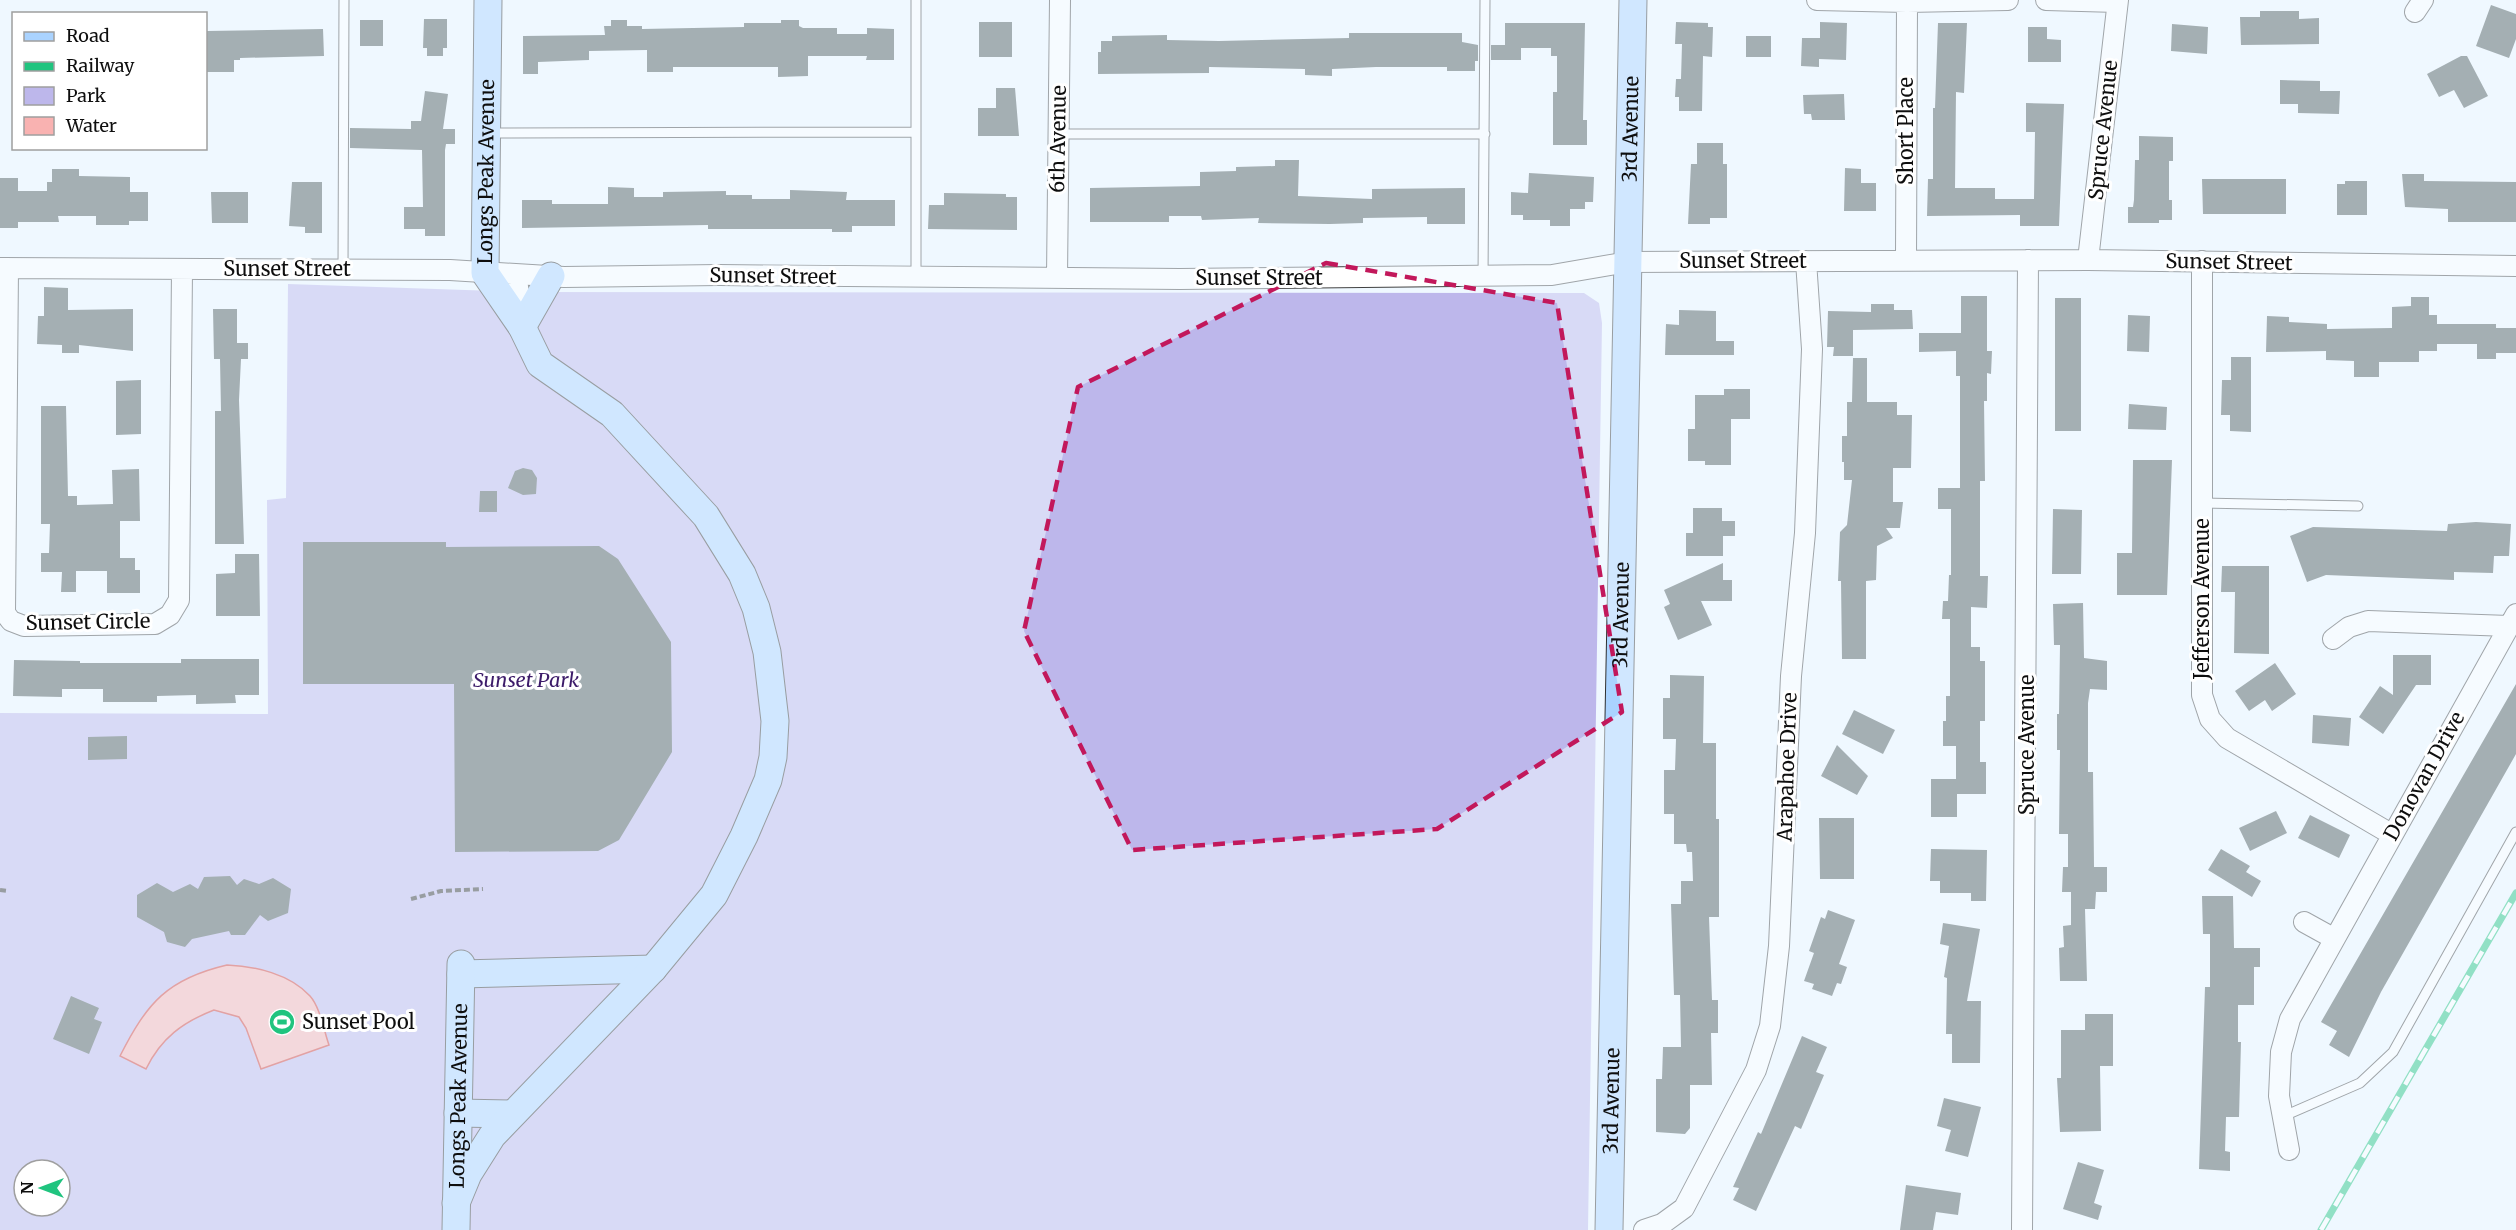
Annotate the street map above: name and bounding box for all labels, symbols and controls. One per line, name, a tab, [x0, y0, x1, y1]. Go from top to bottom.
legend	[12, 12, 207, 150]
text: Road	[66, 24, 110, 47]
text: Railway	[66, 54, 135, 77]
street label: Spruce Avenue	[2083, 59, 2122, 201]
street label: 3rd Avenue	[1616, 76, 1644, 183]
street label: Short Place	[1893, 77, 1918, 185]
street label: Longs Peak Avenue	[472, 79, 499, 265]
text: Park	[66, 84, 107, 107]
street label: 6th Avenue	[1044, 85, 1071, 193]
text: Water	[65, 114, 117, 137]
street label: Sunset Street	[1679, 248, 1807, 273]
street label: Sunset Street	[2165, 248, 2293, 275]
street label: Sunset Street	[223, 256, 351, 281]
street label: Sunset Street	[709, 262, 837, 289]
street label: Sunset Street	[1195, 265, 1323, 290]
street label: Jefferson Avenue	[2189, 518, 2214, 681]
street label: 3rd Avenue	[1607, 562, 1634, 669]
street label: Sunset Circle	[25, 608, 151, 635]
park label: Sunset Park	[473, 667, 579, 692]
street label: Spruce Avenue	[2014, 675, 2039, 815]
street label: Arapahoe Drive	[1771, 692, 1802, 843]
street label: Donovan Drive	[2378, 707, 2469, 845]
street label: Longs Peak Avenue	[444, 1003, 472, 1189]
sports icon: Sunset Pool	[267, 1007, 297, 1037]
place label: Sunset Pool	[302, 1009, 415, 1034]
street label: 3rd Avenue	[1597, 1048, 1625, 1154]
north arrow	[12, 1158, 72, 1218]
text: N	[17, 1181, 37, 1194]

